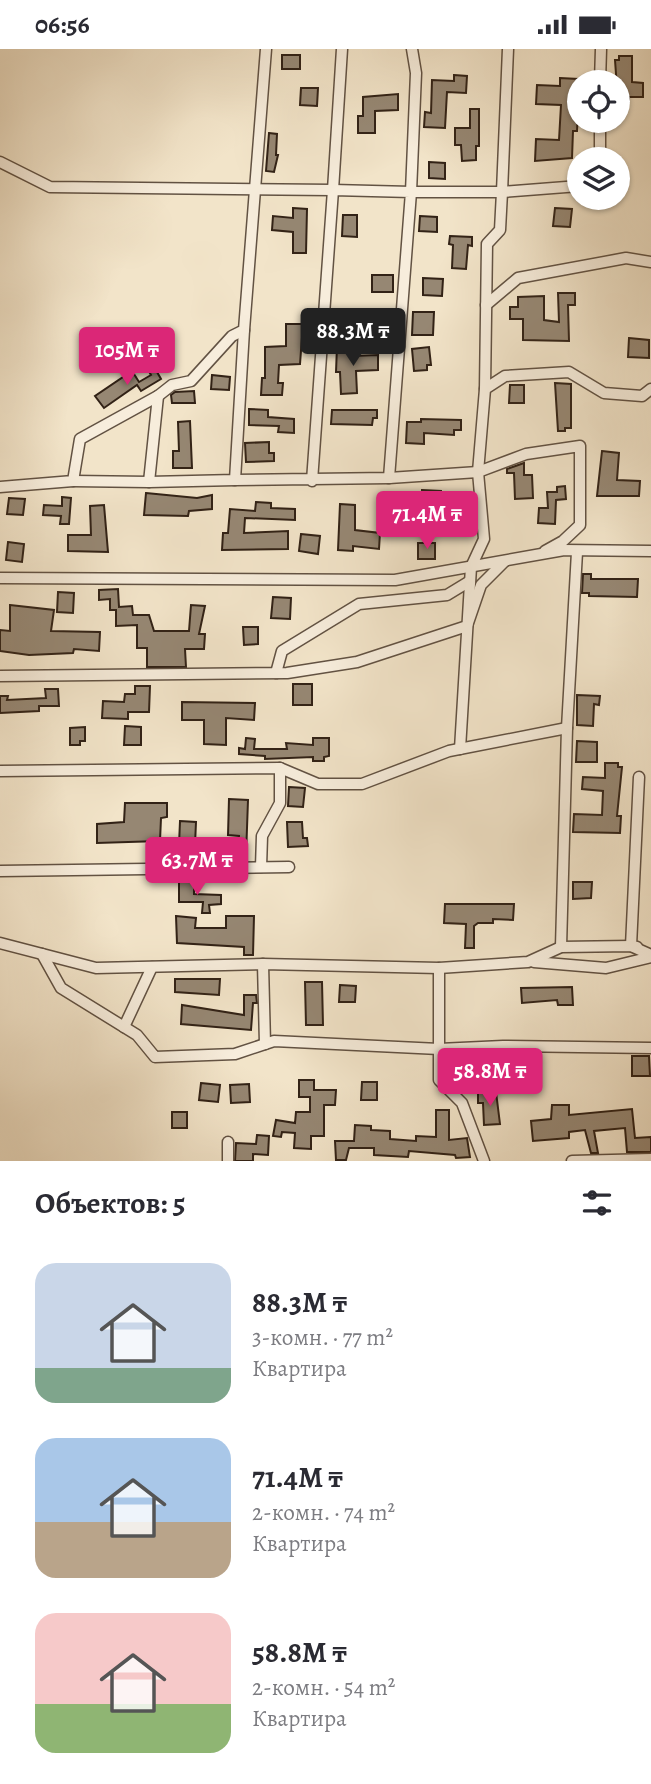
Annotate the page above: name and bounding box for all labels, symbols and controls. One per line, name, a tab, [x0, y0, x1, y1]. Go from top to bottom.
text: 06:56	[35, 7, 90, 42]
map controls	[567, 70, 630, 210]
button: locate	[567, 70, 630, 133]
button: layers	[567, 147, 630, 210]
pin: 88.3M ₸	[288, 309, 418, 368]
text: 88.3M ₸	[317, 315, 389, 346]
pin: 105M ₸	[70, 327, 184, 387]
text: 105M ₸	[95, 334, 159, 365]
pin: 71.4M ₸	[362, 491, 492, 551]
text: 71.4M ₸	[392, 498, 462, 529]
pin: 63.7M ₸	[132, 837, 262, 897]
text: 63.7M ₸	[161, 844, 233, 875]
pin: 58.8M ₸	[425, 1049, 555, 1108]
text: 58.8M ₸	[454, 1055, 526, 1086]
text: Объектов: 5	[35, 1183, 185, 1223]
icon: filters	[578, 1184, 616, 1222]
text: 88.3M ₸	[252, 1282, 347, 1322]
icon: home	[91, 1291, 175, 1375]
text: 3-комн. · 77 m²	[252, 1322, 393, 1353]
text: Квартира	[252, 1353, 347, 1384]
text: 71.4M ₸	[252, 1457, 343, 1497]
icon: home	[91, 1466, 175, 1550]
text: 2-комн. · 74 m²	[252, 1497, 395, 1528]
text: Квартира	[252, 1528, 347, 1559]
text: 58.8M ₸	[252, 1632, 347, 1672]
icon: home	[91, 1641, 175, 1725]
text: 2-комн. · 54 m²	[252, 1672, 395, 1703]
text: Квартира	[252, 1703, 347, 1734]

